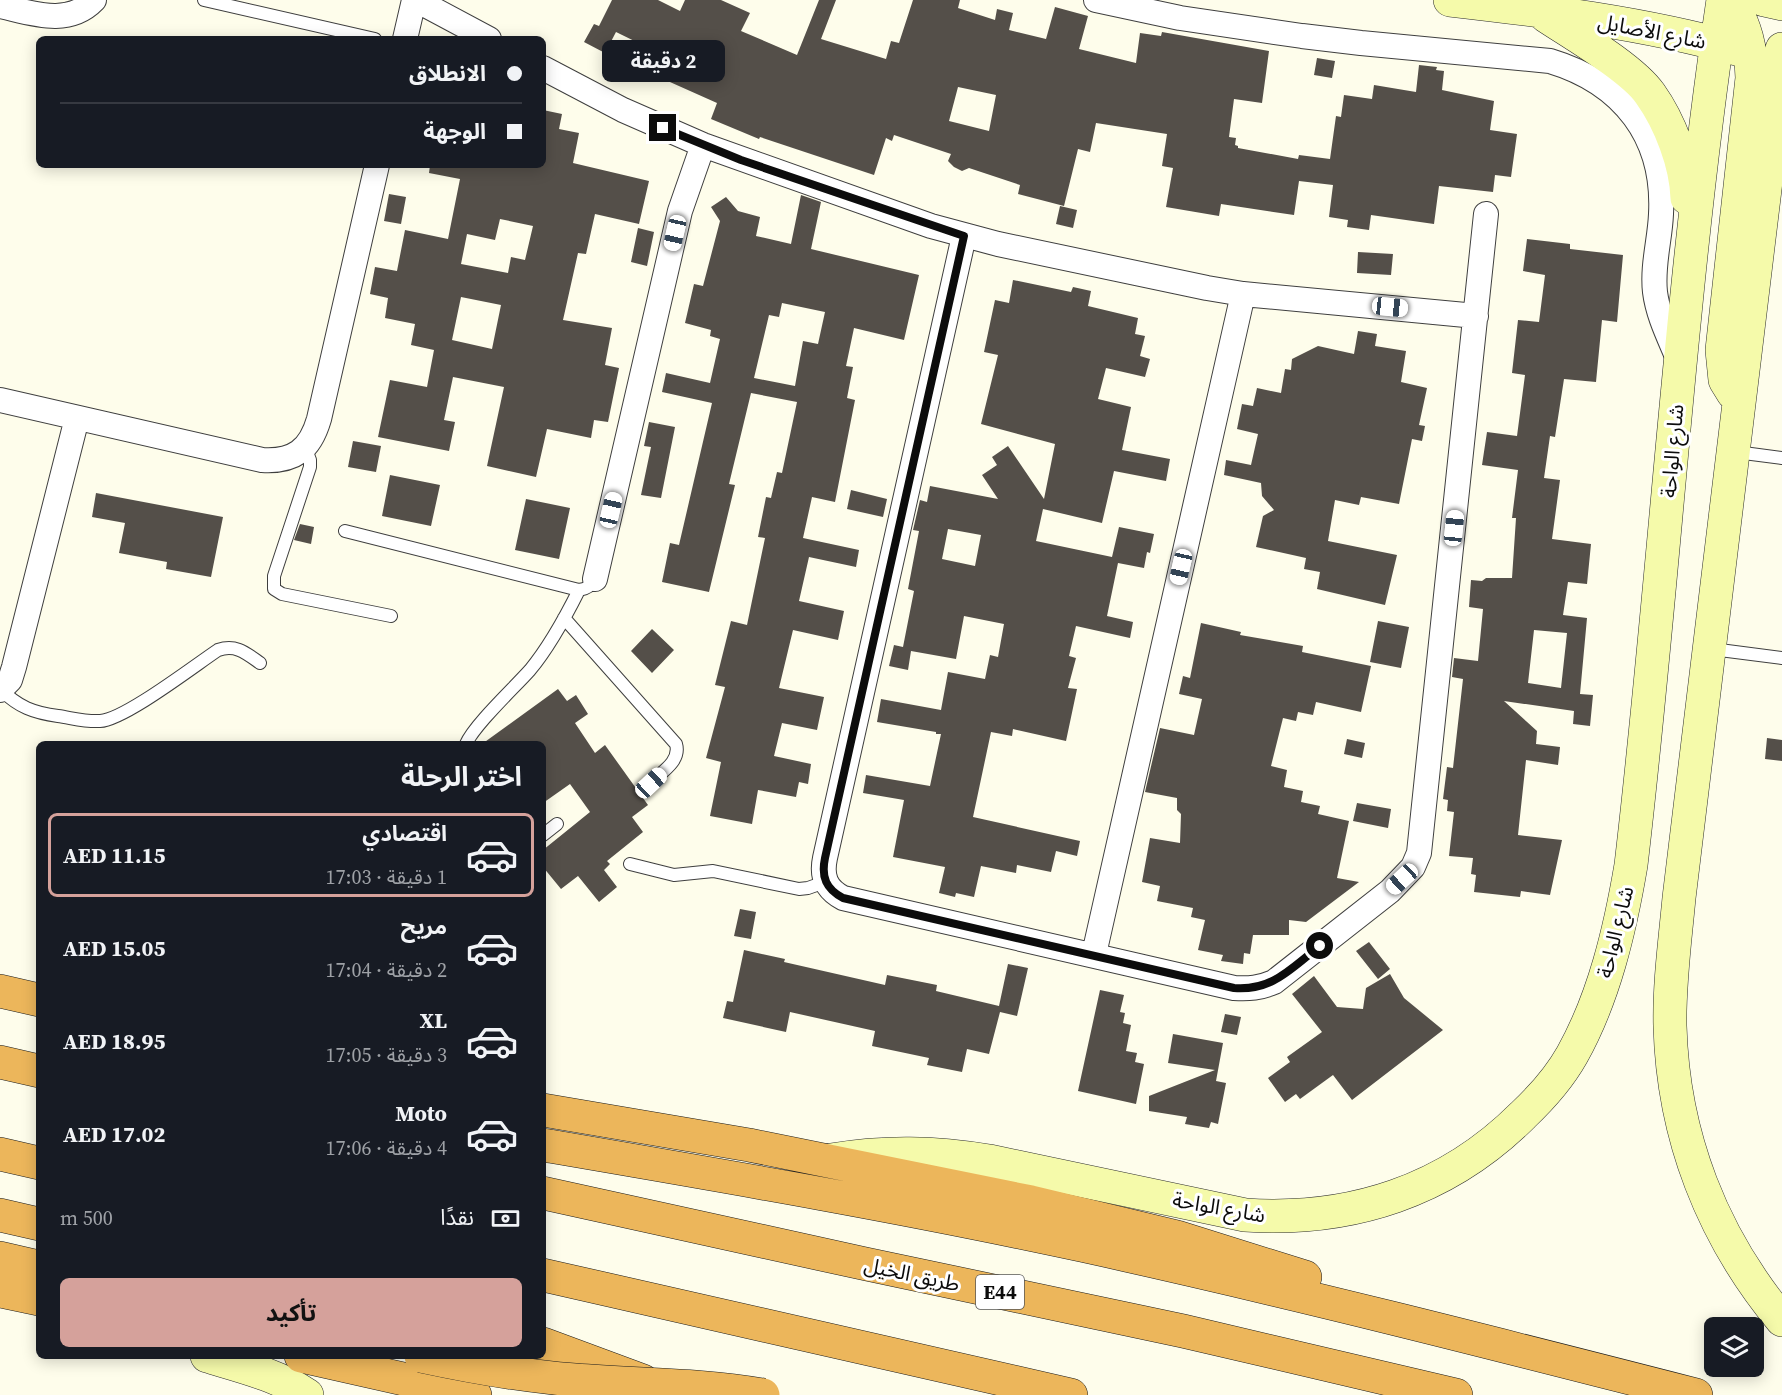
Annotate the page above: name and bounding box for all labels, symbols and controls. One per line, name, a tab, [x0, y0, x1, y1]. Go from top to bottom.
street label: شارع الأصايل	[1595, 6, 1709, 57]
callout: 2 دقيقة	[602, 41, 724, 83]
text: 2 دقيقة	[631, 47, 696, 75]
text: الانطلاق	[409, 58, 486, 88]
route end	[649, 114, 676, 141]
text: الوجهة	[423, 116, 486, 146]
car	[662, 213, 688, 253]
car	[1371, 296, 1409, 318]
street label: شارع الواحة	[1653, 403, 1692, 499]
car	[598, 490, 624, 530]
car	[1443, 509, 1465, 547]
car	[1168, 547, 1194, 587]
text: اختر الرحلة	[401, 758, 522, 795]
car	[632, 764, 670, 802]
text: اقتصادي	[362, 818, 447, 848]
icon: car	[465, 828, 519, 882]
text: AED 11.15	[63, 840, 165, 870]
car	[1383, 860, 1421, 898]
text: 1 دقيقة · 17:03	[325, 863, 447, 891]
street label: شارع الواحة	[1590, 883, 1641, 981]
text: مريح	[401, 911, 447, 941]
icon: car	[465, 921, 519, 975]
route start	[1306, 932, 1333, 959]
text: AED 15.05	[63, 933, 165, 963]
text: 2 دقيقة · 17:04	[325, 956, 447, 984]
text: XL	[420, 1005, 447, 1035]
icon: car	[465, 1014, 519, 1068]
text: AED 18.95	[63, 1026, 165, 1056]
text: 3 دقيقة · 17:05	[325, 1041, 447, 1069]
text: Moto	[395, 1098, 447, 1128]
icon: car	[465, 1107, 519, 1161]
text: AED 17.02	[63, 1119, 165, 1149]
text: 4 دقيقة · 17:06	[325, 1134, 447, 1162]
street label: شارع الواحة	[1170, 1185, 1268, 1230]
text: نقدًا	[440, 1202, 474, 1232]
icon: cash	[489, 1202, 522, 1235]
text: 500 m	[60, 1204, 113, 1232]
street label: طريق الخيل	[862, 1250, 962, 1298]
road number: E44	[976, 1275, 1024, 1309]
button: تأكيد	[60, 1278, 522, 1347]
map controls	[1704, 1317, 1764, 1377]
button: layers	[1704, 1317, 1764, 1377]

